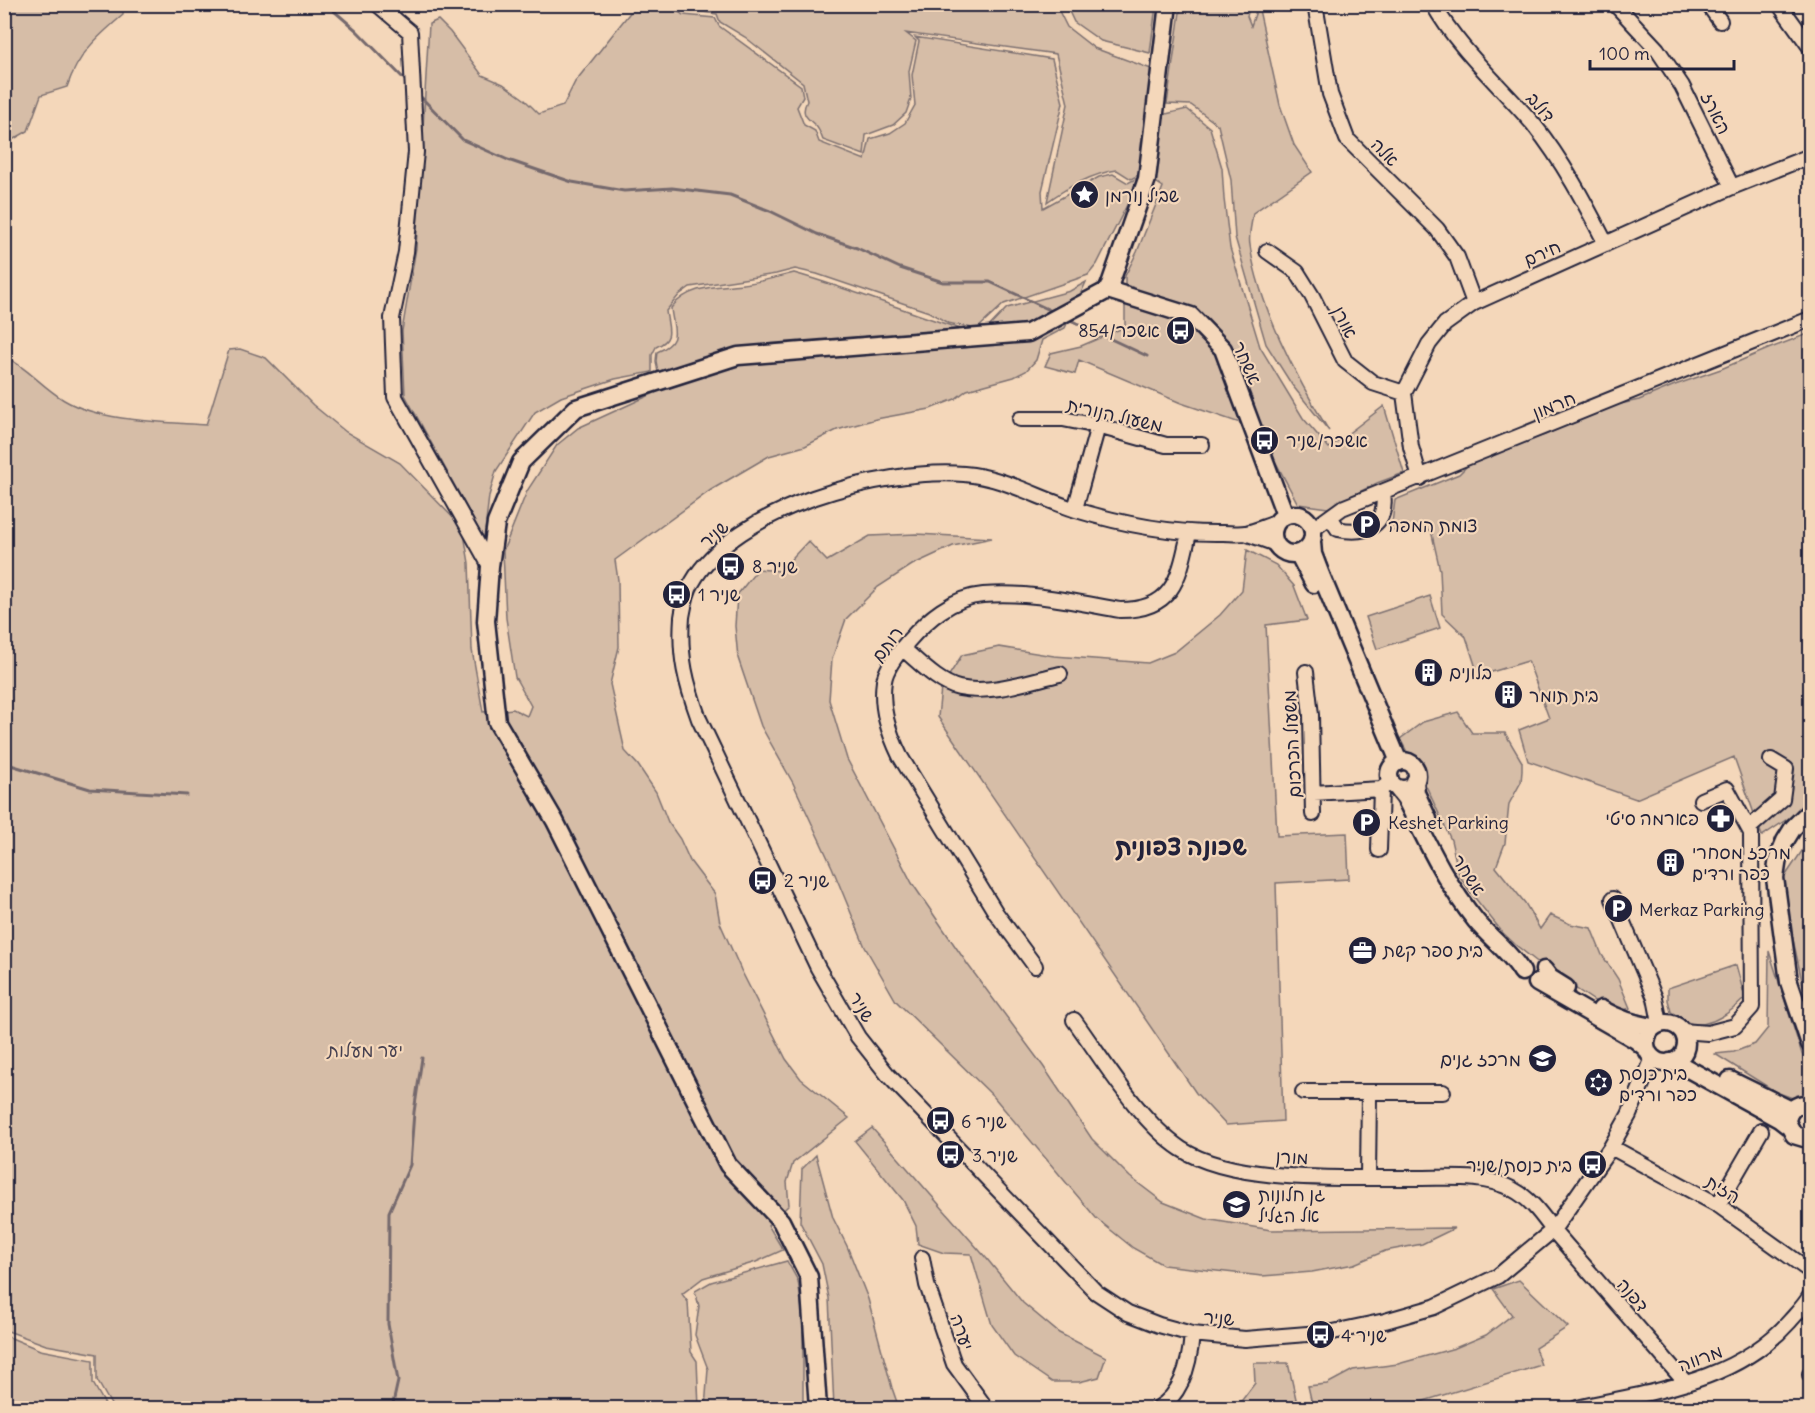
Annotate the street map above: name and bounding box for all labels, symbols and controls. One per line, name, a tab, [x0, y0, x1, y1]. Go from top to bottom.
scale bar	[1590, 33, 1734, 71]
text: 100 m	[1599, 42, 1650, 65]
street label: דולב	[1522, 87, 1560, 127]
street label: הארז	[1696, 88, 1736, 138]
street label: אלה	[1366, 133, 1404, 171]
place icon: שביל נורמן	[1068, 179, 1100, 211]
place label: שביל נורמן	[1105, 184, 1179, 207]
street label: חירם	[1520, 235, 1564, 271]
street label: אורן	[1327, 302, 1363, 342]
bus stop icon: אשכר/854	[1165, 314, 1197, 346]
place label: אשכר/854	[1078, 319, 1160, 342]
street label: אשחר	[1227, 338, 1267, 388]
street label: חרמון	[1529, 386, 1579, 424]
street label: משעול הנורית	[1064, 393, 1165, 437]
bus stop icon: אשכר/שניר	[1249, 424, 1281, 456]
place label: אשכר/שניר	[1286, 429, 1368, 452]
parking icon: צומת המפה	[1351, 509, 1383, 541]
place label: צומת המפה	[1388, 514, 1478, 537]
street label: שניר	[695, 515, 733, 553]
bus stop icon: שניר 8	[715, 550, 747, 582]
place label: שניר 8	[752, 555, 798, 578]
bus stop icon: שניר 1	[661, 578, 693, 610]
place label: שניר 1	[698, 583, 741, 606]
street label: רותם	[866, 622, 908, 666]
building icon: בלונים	[1412, 656, 1444, 688]
place label: בלונים	[1449, 661, 1492, 684]
building icon: בית תומר	[1492, 679, 1524, 711]
place label: בית תומר	[1529, 684, 1599, 707]
street label: משעול הכרכום	[1278, 689, 1306, 799]
pharmacy icon: פארמה סיטי	[1704, 802, 1736, 834]
parking icon: Keshet Parking	[1351, 806, 1383, 838]
place label: פארמה סיטי	[1605, 807, 1699, 830]
place label: Keshet Parking	[1388, 811, 1509, 834]
district label: שכונה צפונית	[1115, 831, 1247, 861]
place label: מרכז מסחרי כפר ורדים	[1692, 841, 1791, 885]
building icon: מרכז מסחרי כפר ורדים	[1655, 846, 1687, 878]
street label: אשחר	[1447, 850, 1491, 900]
bus stop icon: שניר 2	[747, 864, 779, 896]
place label: שניר 2	[784, 869, 829, 892]
parking icon: Merkaz Parking	[1602, 893, 1634, 925]
place label: Merkaz Parking	[1639, 898, 1764, 921]
office icon: בית ספר קשת	[1346, 934, 1378, 966]
place label: בית ספר קשת	[1382, 939, 1483, 962]
street label: שניר	[844, 988, 880, 1026]
park label: יער מעלות	[326, 1039, 403, 1062]
school or university icon: מרכז גנים	[1526, 1043, 1558, 1075]
place label: מרכז גנים	[1440, 1048, 1521, 1071]
place label: בית כנסת כפר ורדים	[1619, 1062, 1697, 1106]
synagogue icon: בית כנסת כפר ורדים	[1582, 1067, 1614, 1099]
bus stop icon: שניר 6	[924, 1105, 956, 1137]
place label: שניר 6	[961, 1110, 1007, 1133]
bus stop icon: שניר 3	[935, 1139, 967, 1171]
place label: שניר 3	[972, 1144, 1018, 1167]
street label: מורן	[1275, 1145, 1309, 1169]
bus stop icon: בית כנסת/שניר	[1577, 1149, 1609, 1181]
place label: בית כנסת/שניר	[1466, 1154, 1572, 1177]
street label: הזית	[1701, 1169, 1745, 1208]
place label: גן חלונות אל הגליל	[1258, 1183, 1325, 1227]
school or university icon: גן חלונות אל הגליל	[1221, 1188, 1253, 1220]
street label: דפנה	[1612, 1273, 1654, 1317]
street label: שניר	[1202, 1305, 1236, 1331]
street label: יערה	[945, 1311, 979, 1353]
bus stop icon: שניר 4	[1304, 1319, 1336, 1351]
place label: שניר 4	[1341, 1324, 1387, 1347]
street label: מרווה	[1674, 1339, 1726, 1377]

